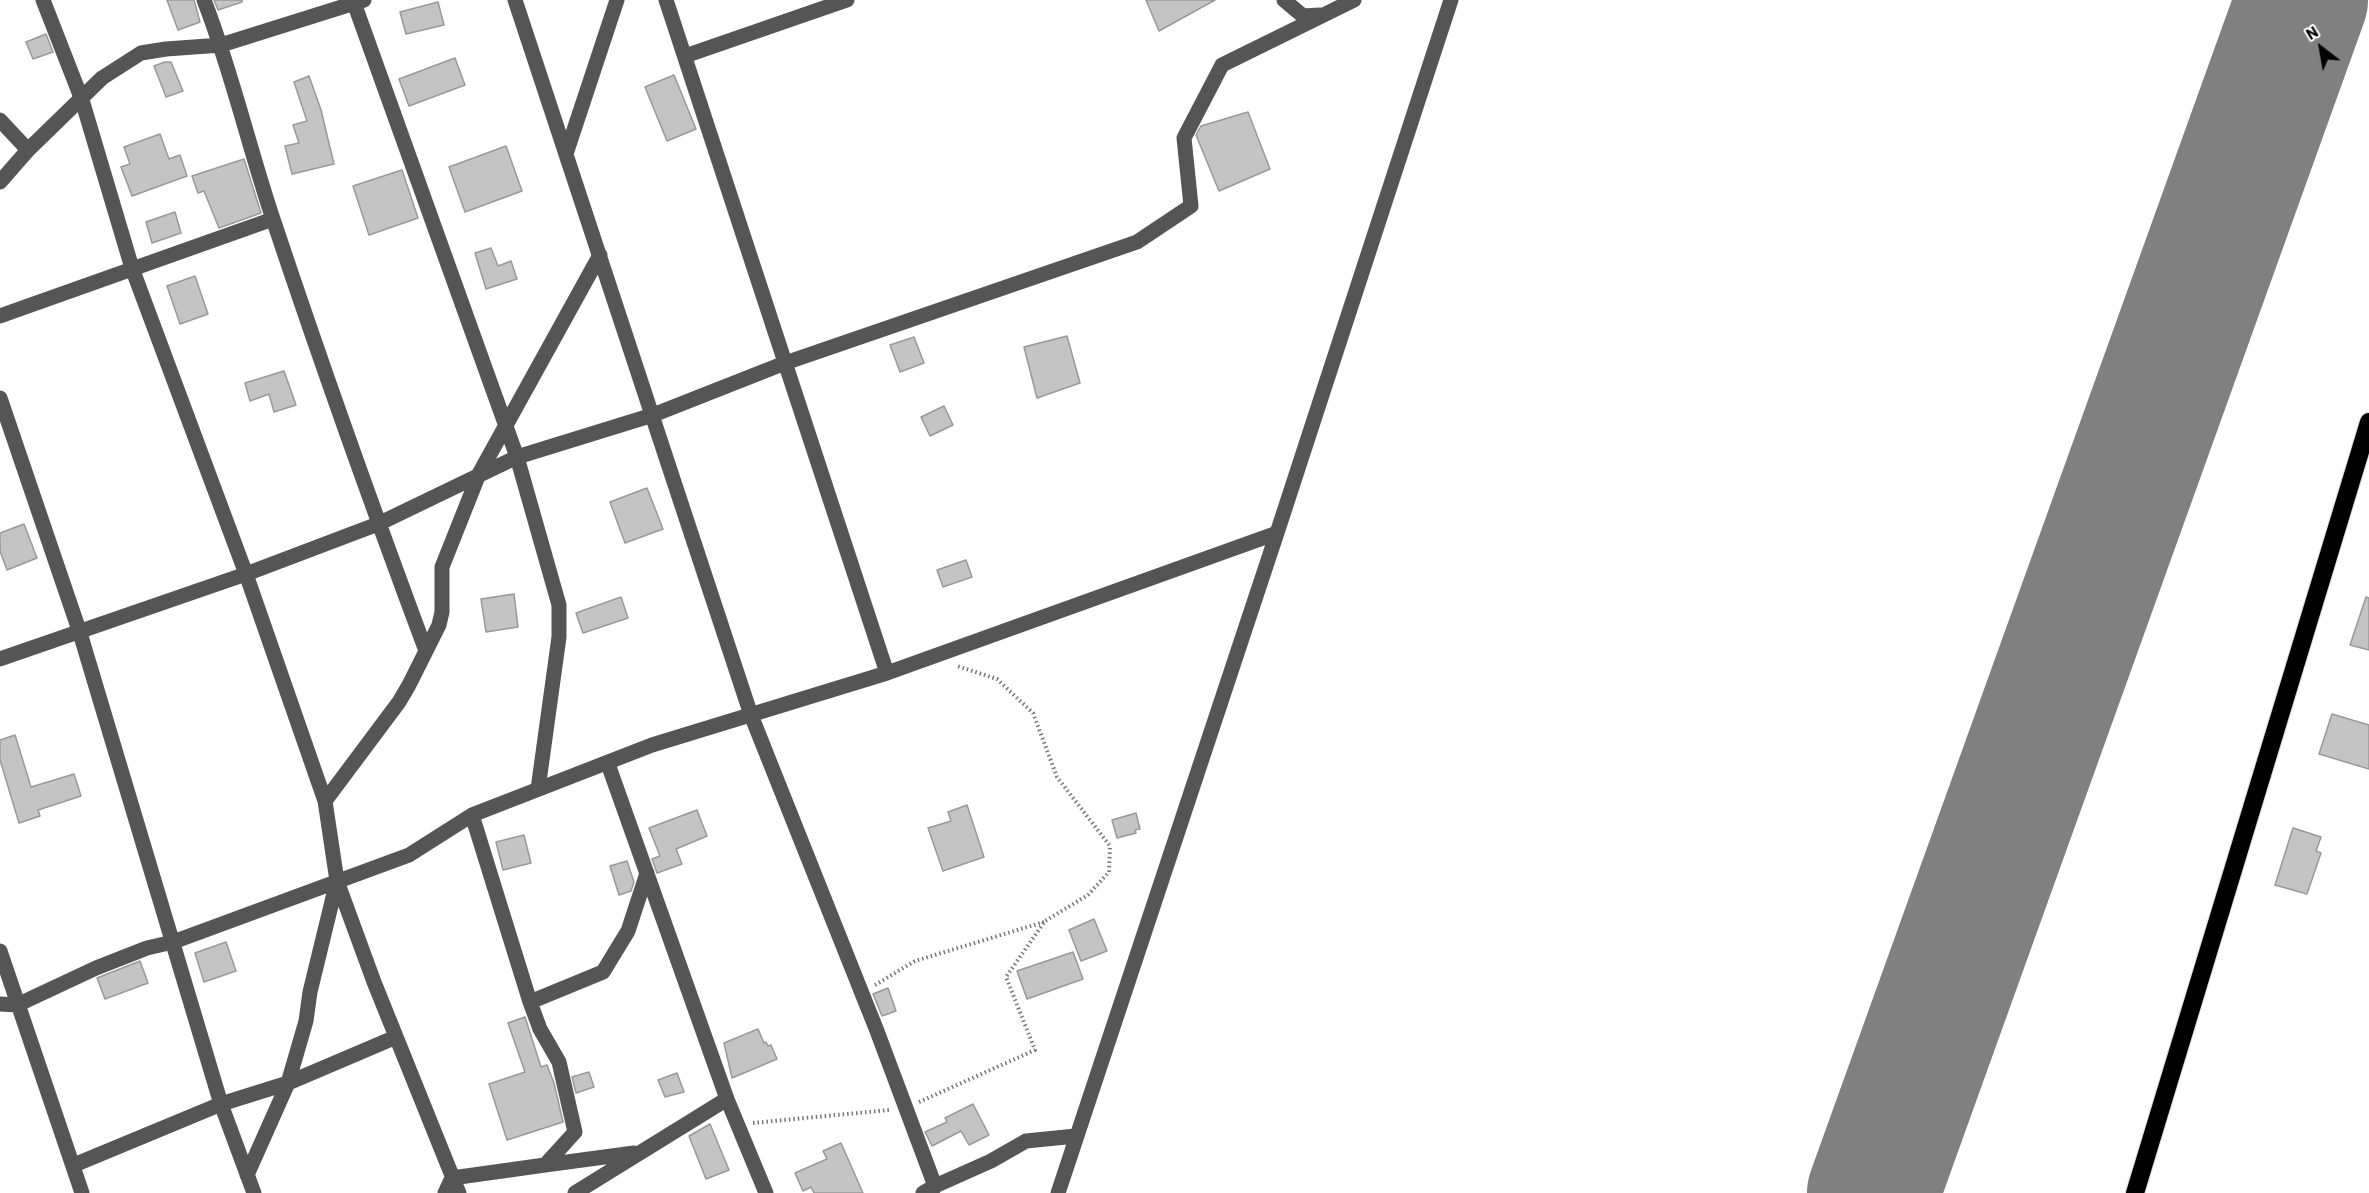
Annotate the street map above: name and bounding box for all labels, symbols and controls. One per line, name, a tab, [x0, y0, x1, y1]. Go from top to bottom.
north arrow	[2291, 18, 2351, 78]
text: N	[2302, 21, 2321, 43]

